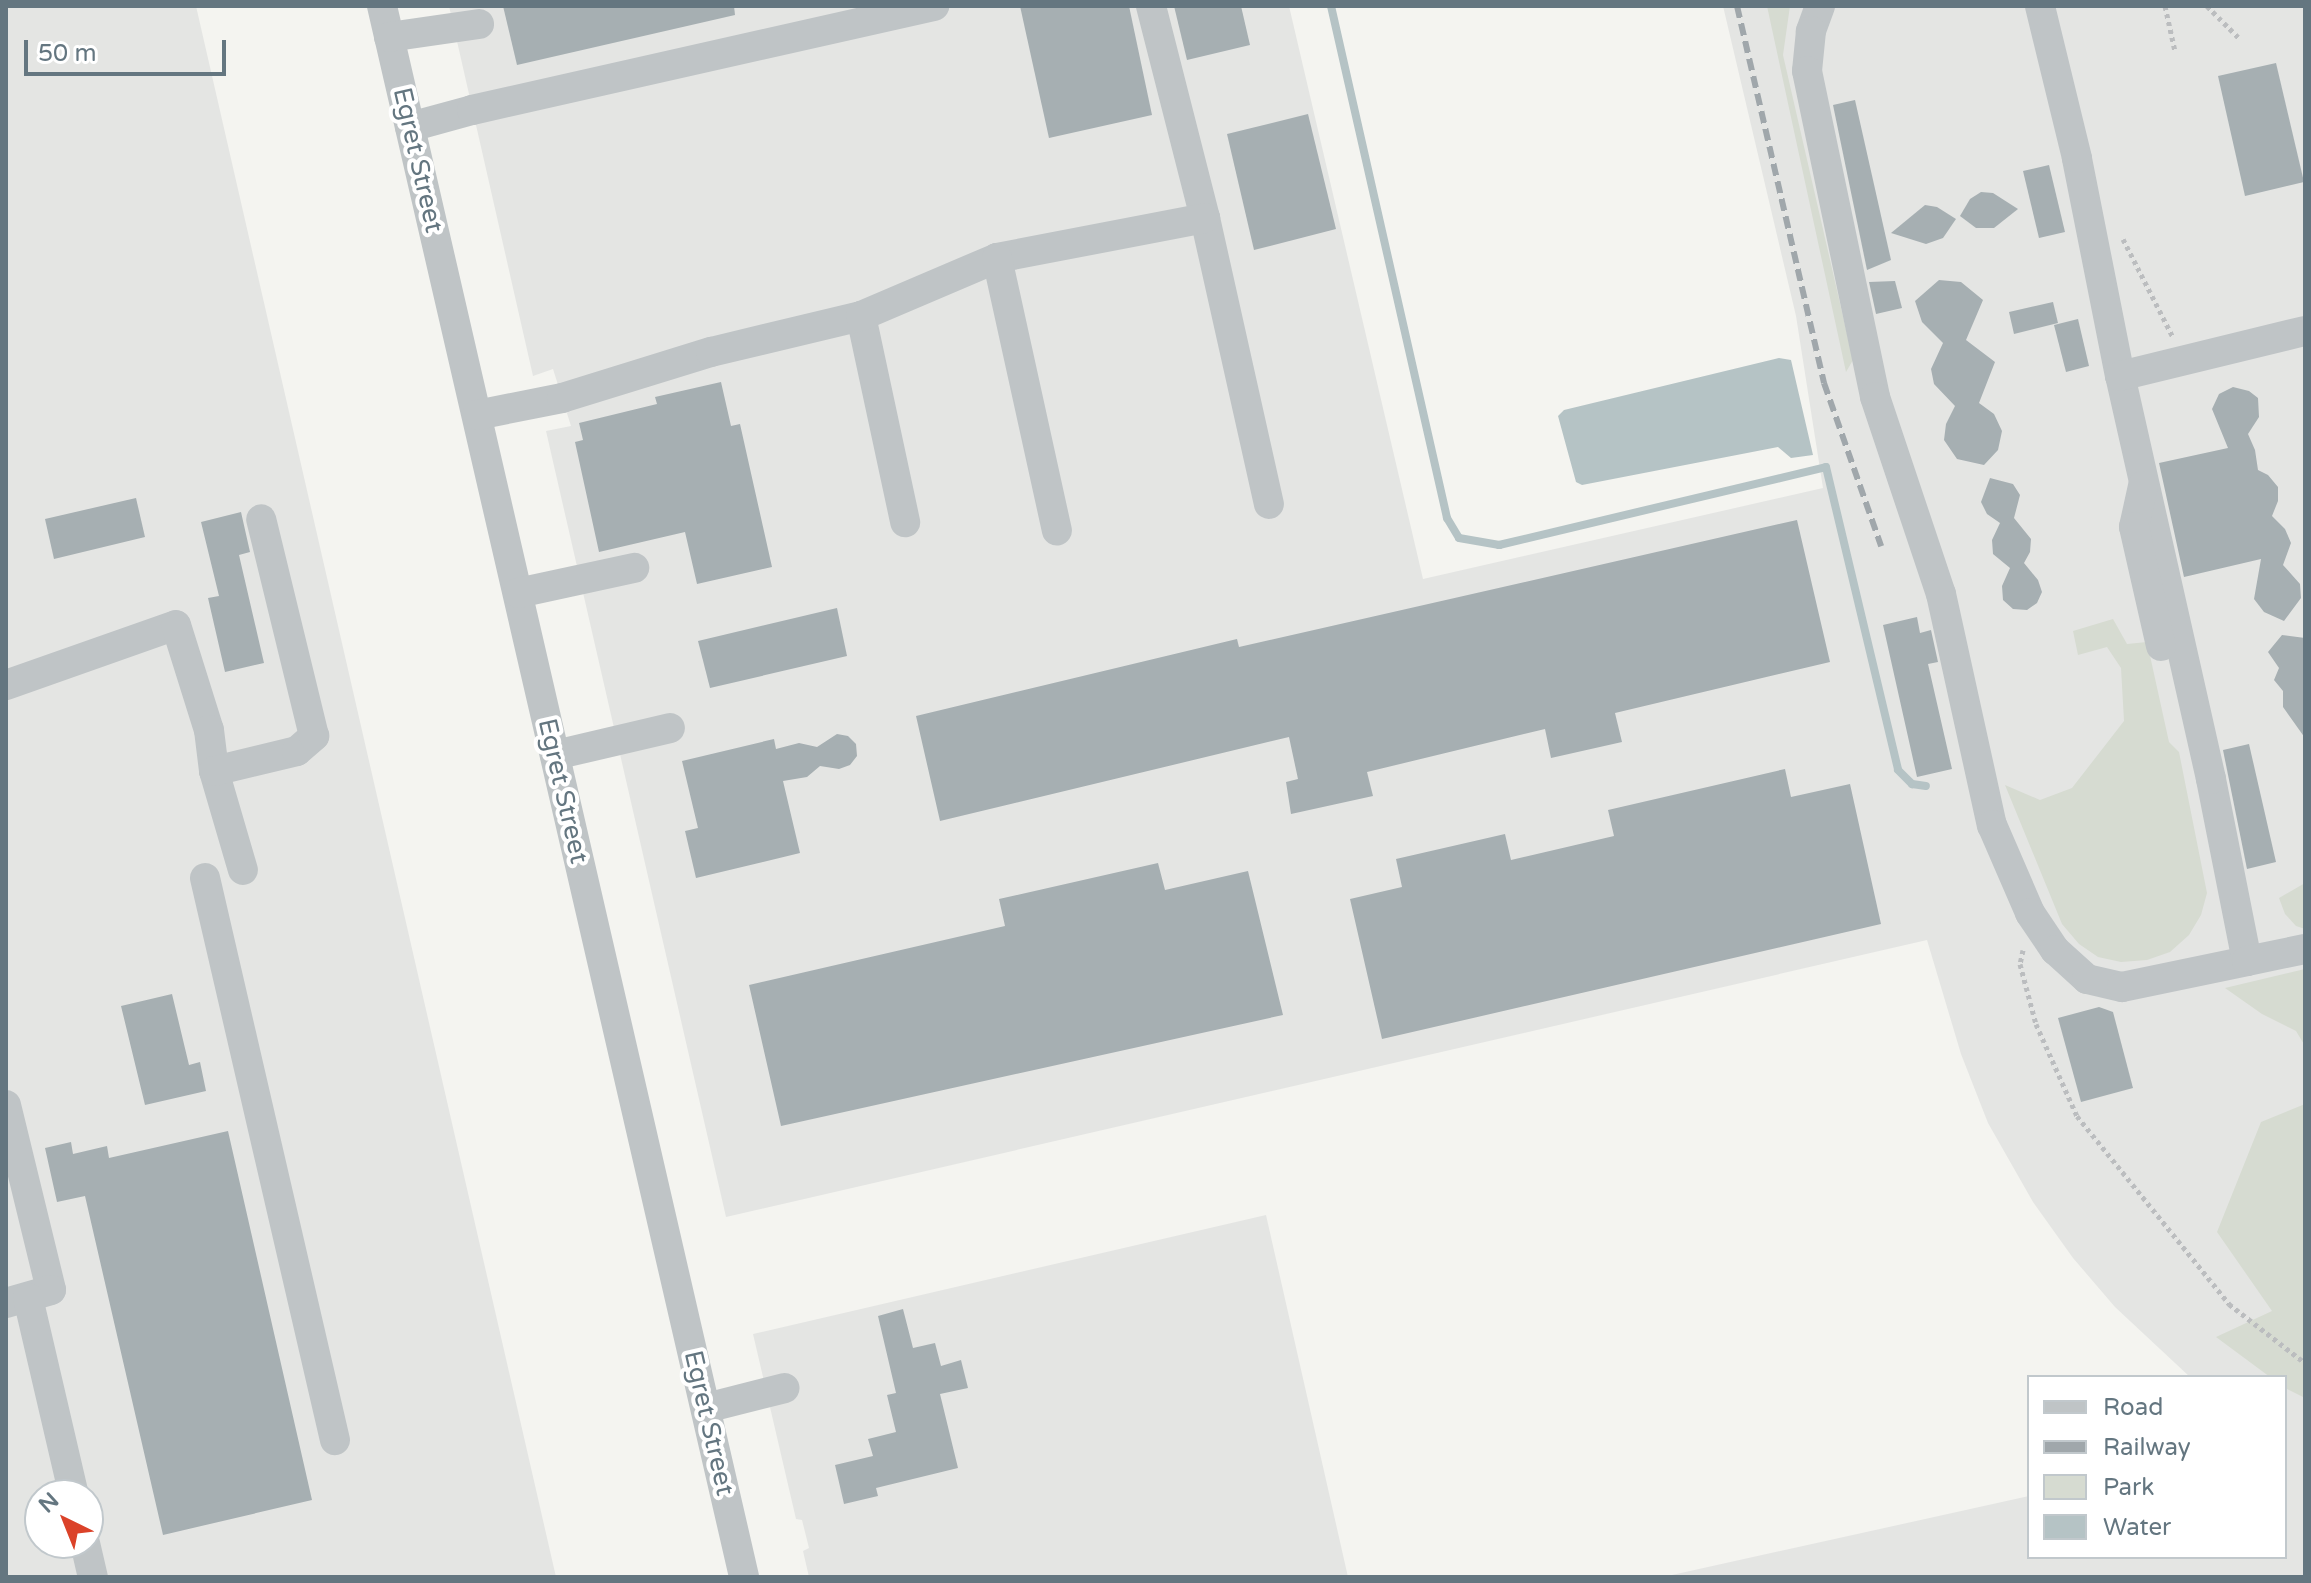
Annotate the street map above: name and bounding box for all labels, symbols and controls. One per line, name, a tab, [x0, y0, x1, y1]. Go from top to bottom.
scale bar	[28, 24, 230, 74]
text: 50 m	[38, 39, 96, 68]
street label: Egret Street	[386, 84, 450, 236]
street label: Egret Street	[531, 715, 595, 867]
street label: Egret Street	[677, 1347, 741, 1499]
legend	[2027, 1375, 2287, 1559]
text: Road	[2103, 1393, 2163, 1422]
text: Railway	[2103, 1433, 2191, 1462]
text: Park	[2103, 1473, 2154, 1502]
north arrow	[24, 1479, 104, 1559]
text: N	[34, 1487, 64, 1518]
text: Water	[2103, 1513, 2171, 1542]

